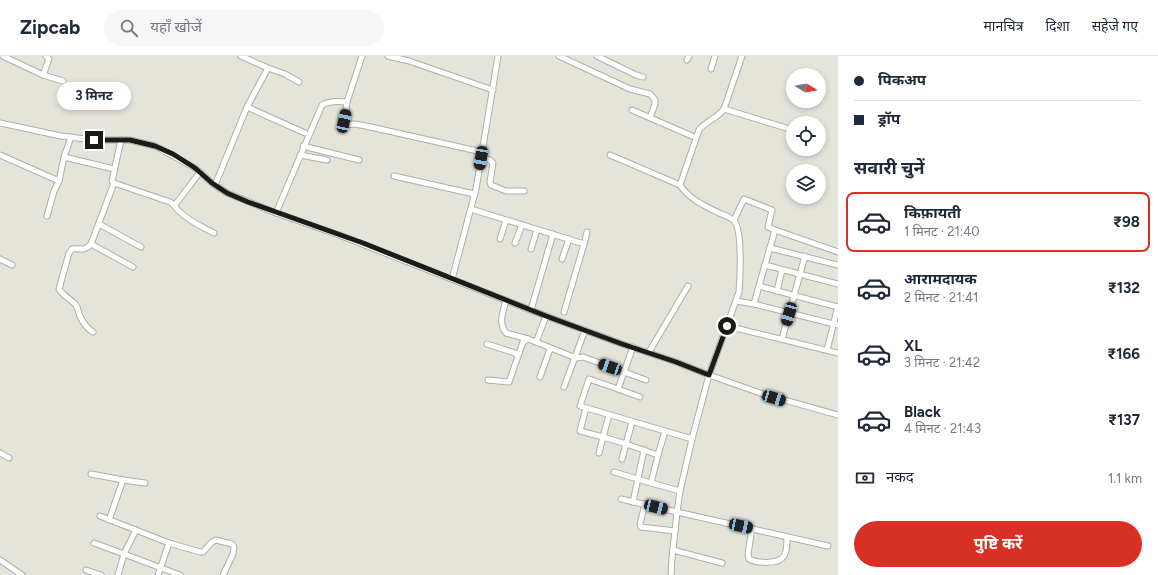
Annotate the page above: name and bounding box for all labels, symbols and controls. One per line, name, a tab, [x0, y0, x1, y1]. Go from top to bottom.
search box	[104, 10, 384, 46]
text: Zipcab	[20, 16, 80, 39]
icon: search	[118, 17, 140, 39]
text: यहाँ खोजें	[150, 18, 202, 36]
text: मानचित्र	[983, 18, 1023, 35]
text: दिशा	[1045, 18, 1070, 35]
text: सहेजे गए	[1092, 18, 1138, 35]
north arrow	[786, 68, 826, 108]
map controls	[786, 68, 826, 204]
text: पिकअप	[878, 71, 926, 89]
callout: 3 मिनट	[57, 82, 131, 110]
text: 3 मिनट	[75, 88, 113, 103]
car	[336, 108, 352, 134]
text: ड्रॉप	[878, 110, 900, 128]
button: locate	[786, 116, 826, 156]
route end	[85, 131, 103, 149]
car	[473, 145, 489, 171]
text: सवारी चुनें	[854, 157, 925, 179]
button: layers	[786, 164, 826, 204]
icon: car	[856, 204, 892, 240]
text: किफ़ायती	[904, 204, 961, 222]
text: ₹98	[1113, 213, 1140, 231]
text: 1 मिनट · 21:40	[904, 224, 980, 239]
icon: car	[856, 270, 892, 306]
text: आरामदायक	[904, 270, 977, 288]
text: ₹132	[1108, 279, 1140, 297]
text: 2 मिनट · 21:41	[904, 290, 978, 305]
car	[780, 301, 798, 327]
route start	[718, 317, 736, 335]
icon: car	[856, 336, 892, 372]
text: XL	[904, 337, 922, 355]
text: ₹166	[1107, 345, 1140, 363]
text: 3 मिनट · 21:42	[904, 355, 980, 370]
car	[597, 357, 623, 377]
car	[761, 389, 787, 407]
icon: car	[856, 402, 892, 438]
text: Black	[904, 403, 941, 421]
text: ₹137	[1108, 411, 1140, 429]
text: 4 मिनट · 21:43	[904, 421, 981, 436]
icon: cash	[854, 467, 876, 489]
text: नकद	[886, 468, 914, 486]
text: 1.1 km	[1108, 471, 1142, 486]
car	[643, 498, 669, 516]
car	[728, 518, 754, 534]
button: पुष्टि करें	[854, 521, 1142, 567]

